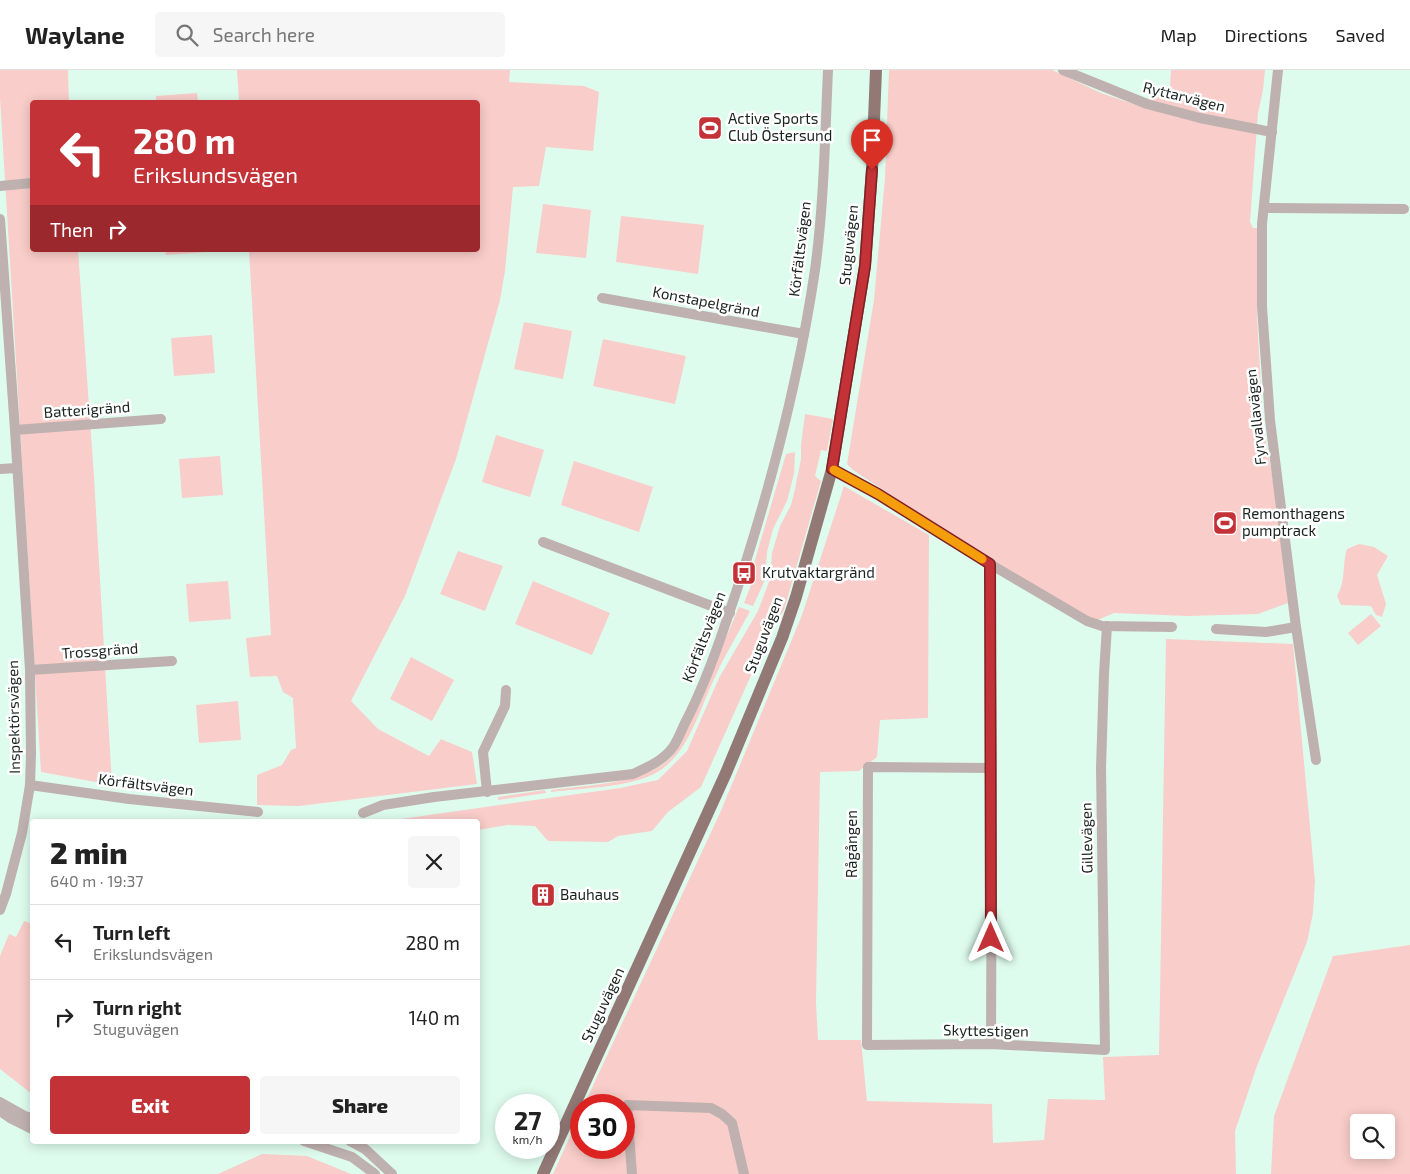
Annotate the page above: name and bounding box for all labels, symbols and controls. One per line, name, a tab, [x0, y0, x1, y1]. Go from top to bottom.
search box	[155, 12, 505, 57]
text: Waylane	[25, 20, 125, 49]
icon: search	[173, 21, 201, 49]
text: Search here	[213, 23, 315, 46]
text: Map	[1160, 24, 1197, 46]
text: Directions	[1225, 24, 1308, 46]
text: Saved	[1336, 24, 1385, 46]
street label: Ryttarvägen	[1141, 77, 1227, 115]
place label: Active Sports Club Östersund	[728, 109, 832, 144]
sports icon: Active Sports Club Östersund	[697, 115, 723, 141]
text: 280 m	[133, 119, 236, 161]
pin	[851, 119, 893, 170]
icon: left	[50, 120, 115, 185]
icon: arrive	[858, 126, 886, 154]
text: Erikslundsvägen	[133, 161, 298, 187]
street label: Körfältsvägen	[784, 200, 814, 298]
street label: Stuguvägen	[835, 204, 861, 286]
icon: right	[103, 215, 131, 243]
text: Then	[50, 218, 93, 241]
street label: Konstapelgränd	[651, 282, 761, 320]
street label: Fyrvallavägen	[1241, 368, 1269, 466]
street label: Batterigränd	[43, 397, 131, 421]
place label: Remonthagens pumptrack	[1242, 504, 1345, 539]
sports icon: Remonthagens pumptrack	[1212, 510, 1238, 536]
bus stop icon: Krutvaktargränd	[731, 560, 757, 586]
place label: Krutvaktargränd	[762, 563, 875, 581]
street label: Körfältsvägen	[677, 589, 729, 685]
street label: Stuguvägen	[740, 594, 786, 676]
street label: Trossgränd	[61, 638, 139, 662]
street label: Inspektörsvägen	[3, 660, 23, 774]
street label: Körfältsvägen	[97, 769, 195, 799]
street label: Gillevägen	[1076, 802, 1096, 874]
street label: Rågången	[842, 810, 860, 878]
text: 2 min	[50, 834, 128, 870]
button: close	[408, 836, 460, 888]
text: 640 m · 19:37	[50, 871, 144, 890]
building icon: Bauhaus	[530, 882, 556, 908]
place label: Bauhaus	[560, 885, 619, 903]
position arrow	[964, 911, 1016, 963]
text: Turn left	[93, 921, 170, 944]
icon: left	[50, 928, 78, 956]
text: 280 m	[405, 931, 460, 954]
text: Erikslundsvägen	[93, 944, 213, 963]
street label: Stuguvägen	[577, 964, 627, 1045]
text: Turn right	[93, 996, 181, 1019]
icon: right	[50, 1003, 78, 1031]
text: 140 m	[408, 1006, 460, 1029]
text: Stuguvägen	[93, 1019, 179, 1038]
street label: Skyttestigen	[943, 1020, 1029, 1040]
button: Exit	[50, 1076, 250, 1134]
button: Share	[260, 1076, 460, 1134]
speed limit sign: 30	[570, 1094, 635, 1159]
text: 27	[514, 1105, 541, 1135]
map controls	[1350, 1114, 1395, 1159]
button: search	[1350, 1114, 1395, 1159]
text: km/h	[513, 1132, 542, 1146]

